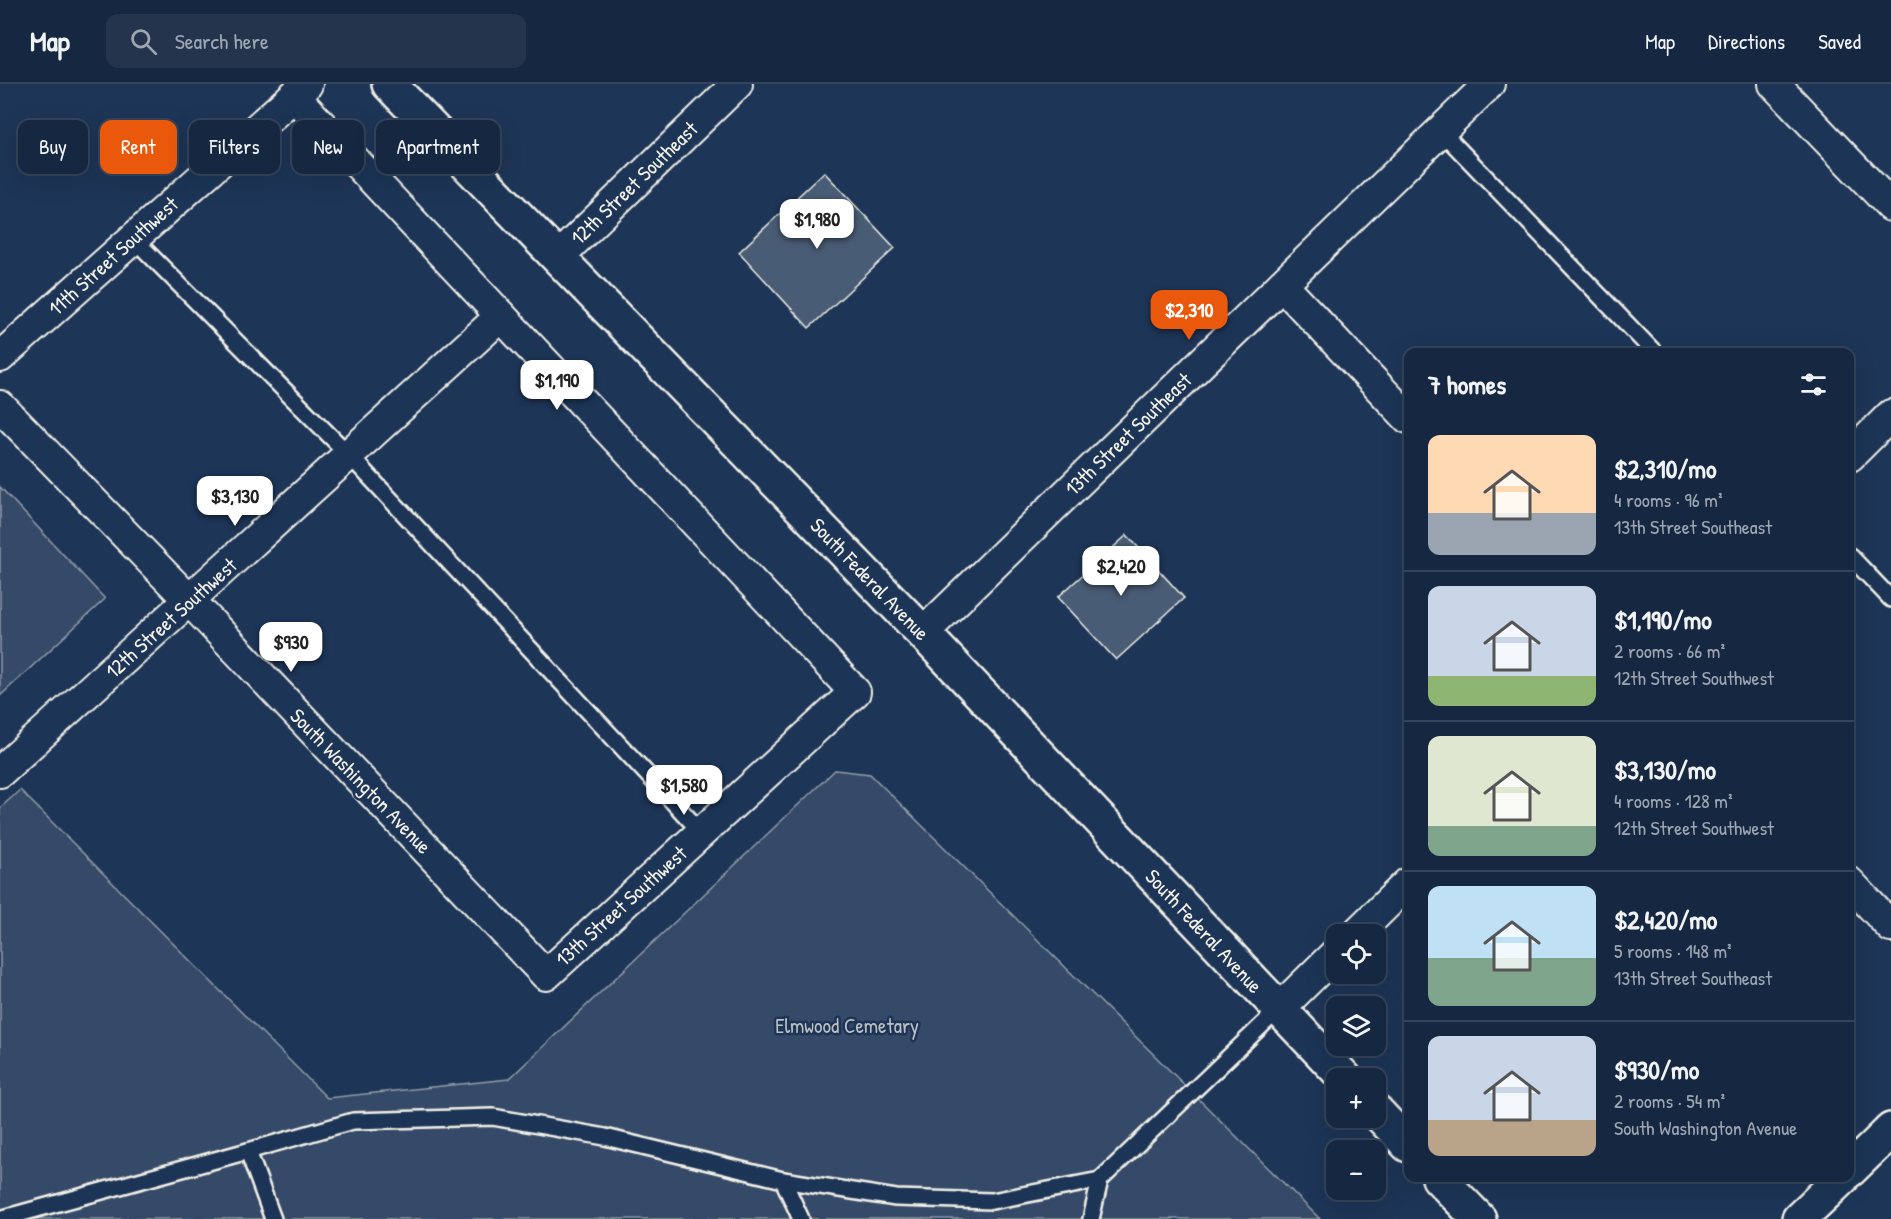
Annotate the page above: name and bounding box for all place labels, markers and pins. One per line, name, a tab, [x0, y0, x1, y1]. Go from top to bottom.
pin: $1,980	[768, 199, 866, 250]
pin: $2,310	[1140, 290, 1238, 341]
pin: $1,190	[508, 360, 606, 411]
pin: $3,130	[186, 476, 284, 527]
pin: $2,420	[1072, 546, 1170, 597]
pin: $930	[255, 622, 327, 673]
pin: $1,580	[635, 765, 733, 816]

